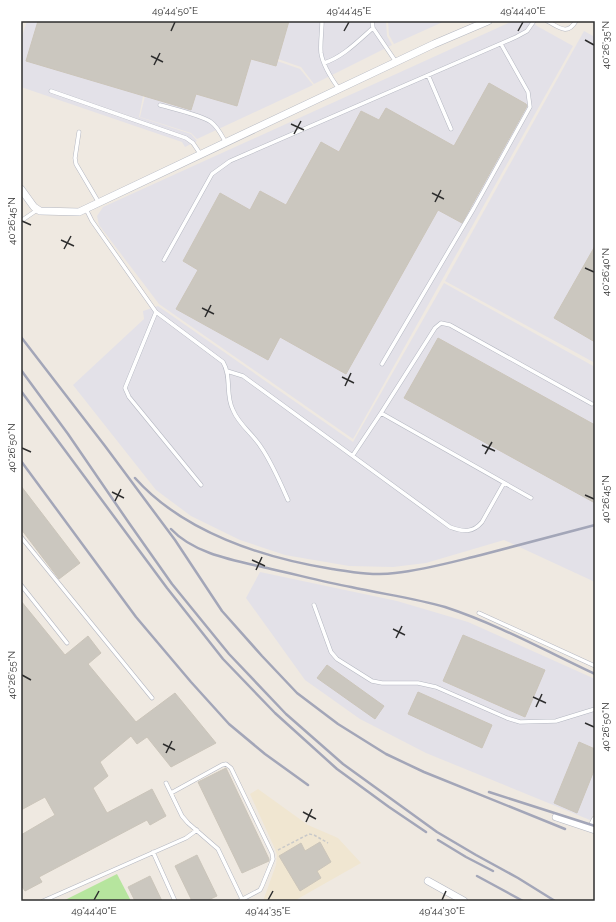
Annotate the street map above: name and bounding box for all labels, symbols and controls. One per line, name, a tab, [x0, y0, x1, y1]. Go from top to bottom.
text: 49°44'50"E	[152, 5, 198, 16]
text: 49°44'45"E	[327, 5, 371, 16]
text: 49°44'40"E	[500, 5, 546, 16]
text: 40°26'35"N	[600, 21, 611, 69]
text: 40°26'45"N	[6, 197, 17, 245]
text: 40°26'40"N	[600, 248, 611, 296]
text: 40°26'50"N	[6, 423, 17, 473]
text: 40°26'45"N	[600, 475, 611, 523]
text: 40°26'55"N	[6, 651, 17, 699]
text: 40°26'50"N	[600, 702, 611, 752]
text: 49°44'40"E	[71, 905, 117, 916]
text: 49°44'35"E	[245, 905, 291, 916]
text: 49°44'30"E	[419, 905, 465, 916]

